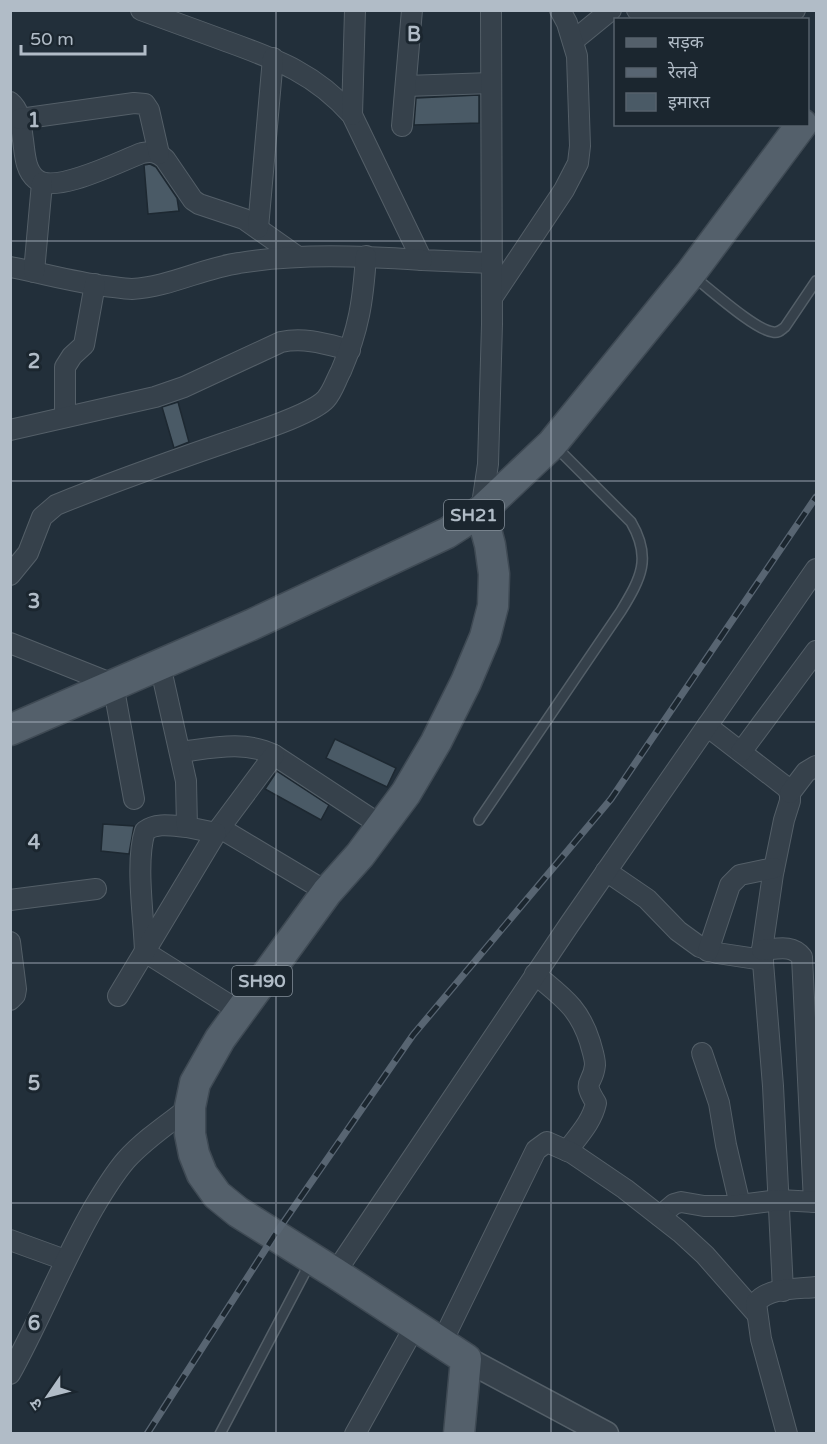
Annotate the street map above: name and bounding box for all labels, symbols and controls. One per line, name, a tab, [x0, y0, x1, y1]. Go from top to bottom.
scale bar	[21, 18, 146, 56]
legend	[614, 18, 809, 126]
text: B	[407, 23, 421, 47]
text: 50 m	[30, 28, 74, 50]
text: सड़क	[668, 31, 705, 53]
text: रेलवे	[667, 61, 699, 83]
text: इमारत	[668, 91, 711, 113]
text: 1	[28, 109, 40, 133]
text: 2	[28, 350, 40, 374]
road number: SH21	[444, 500, 504, 530]
text: 3	[28, 590, 40, 614]
text: 4	[28, 831, 41, 855]
road number: SH90	[232, 966, 292, 996]
text: 5	[28, 1072, 40, 1096]
text: 6	[28, 1312, 40, 1336]
north arrow	[18, 1366, 78, 1426]
text: उ	[25, 1394, 47, 1414]

